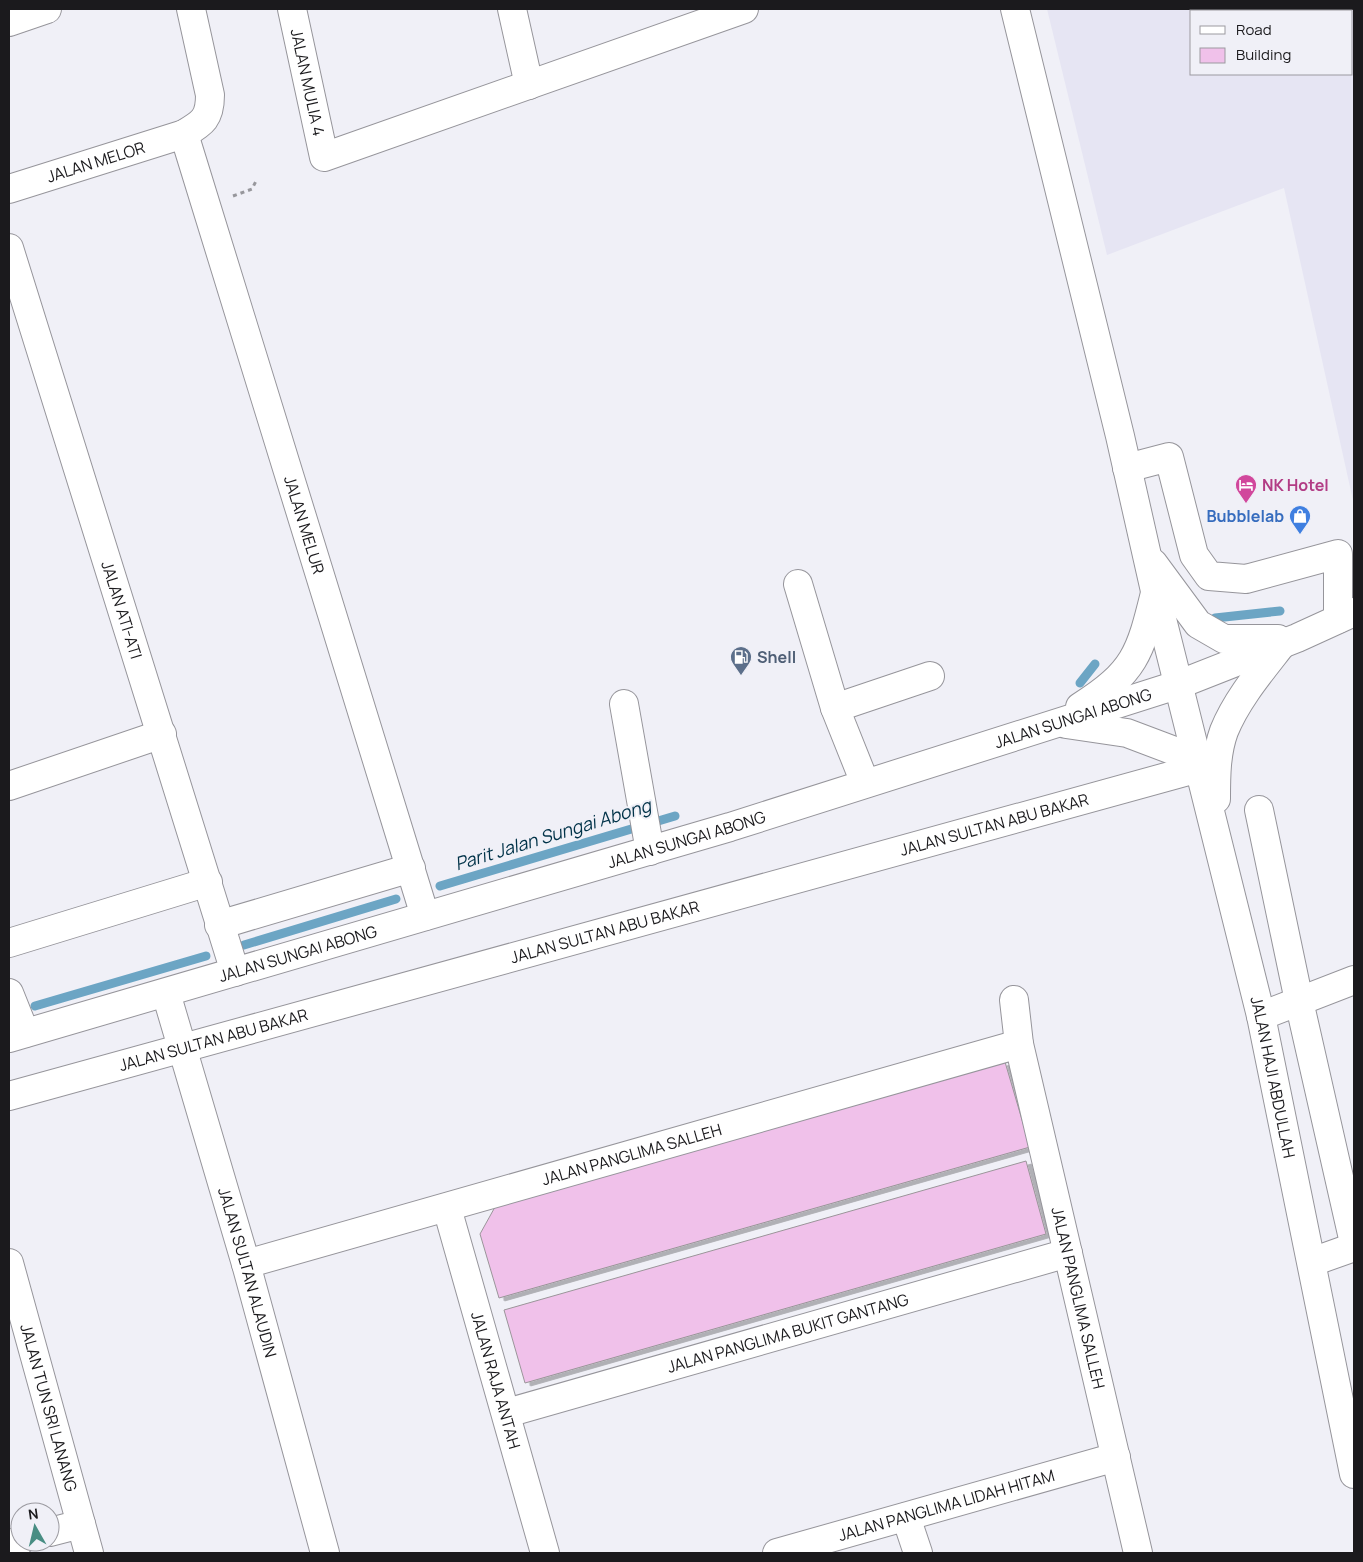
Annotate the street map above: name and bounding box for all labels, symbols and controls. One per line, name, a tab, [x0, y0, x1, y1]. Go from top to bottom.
legend	[1190, 10, 1353, 75]
text: Road	[1236, 19, 1272, 40]
street label: JALAN MULIA 4	[286, 27, 330, 138]
text: Building	[1236, 44, 1291, 65]
street label: JALAN MELOR	[44, 136, 148, 187]
street label: JALAN MELUR	[279, 473, 330, 577]
hotel icon: NK Hotel	[1234, 473, 1258, 504]
place label: NK Hotel	[1262, 474, 1329, 496]
shop icon: Bubblelab	[1288, 504, 1312, 535]
place label: Bubblelab	[1207, 505, 1284, 527]
street label: JALAN ATI-ATI	[96, 558, 148, 661]
fuel station icon: Shell	[729, 645, 753, 676]
place label: Shell	[757, 646, 796, 668]
street label: JALAN SUNGAI ABONG	[992, 683, 1154, 753]
street label: JALAN SULTAN ABU BAKAR	[897, 788, 1091, 861]
water label: Parit Jalan Sungai Abong	[452, 792, 655, 875]
street label: JALAN SUNGAI ABONG	[605, 805, 768, 873]
street label: JALAN SULTAN ABU BAKAR	[508, 895, 702, 968]
street label: JALAN SUNGAI ABONG	[216, 920, 379, 987]
street label: JALAN HAJI ABDULLAH	[1246, 994, 1301, 1160]
street label: JALAN SULTAN ABU BAKAR	[116, 1003, 310, 1076]
street label: JALAN PANGLIMA SALLEH	[539, 1118, 724, 1190]
street label: JALAN SULTAN ALAUDIN	[213, 1185, 282, 1360]
street label: JALAN PANGLIMA SALLEH	[1046, 1205, 1110, 1391]
street label: JALAN PANGLIMA BUKIT GANTANG	[665, 1288, 911, 1378]
street label: JALAN RAJA ANTAH	[466, 1309, 526, 1451]
street label: JALAN TUN SRI LANANG	[15, 1321, 83, 1494]
street label: JALAN PANGLIMA LIDAH HITAM	[836, 1464, 1057, 1546]
north arrow	[10, 1502, 60, 1552]
text: N	[27, 1504, 39, 1524]

